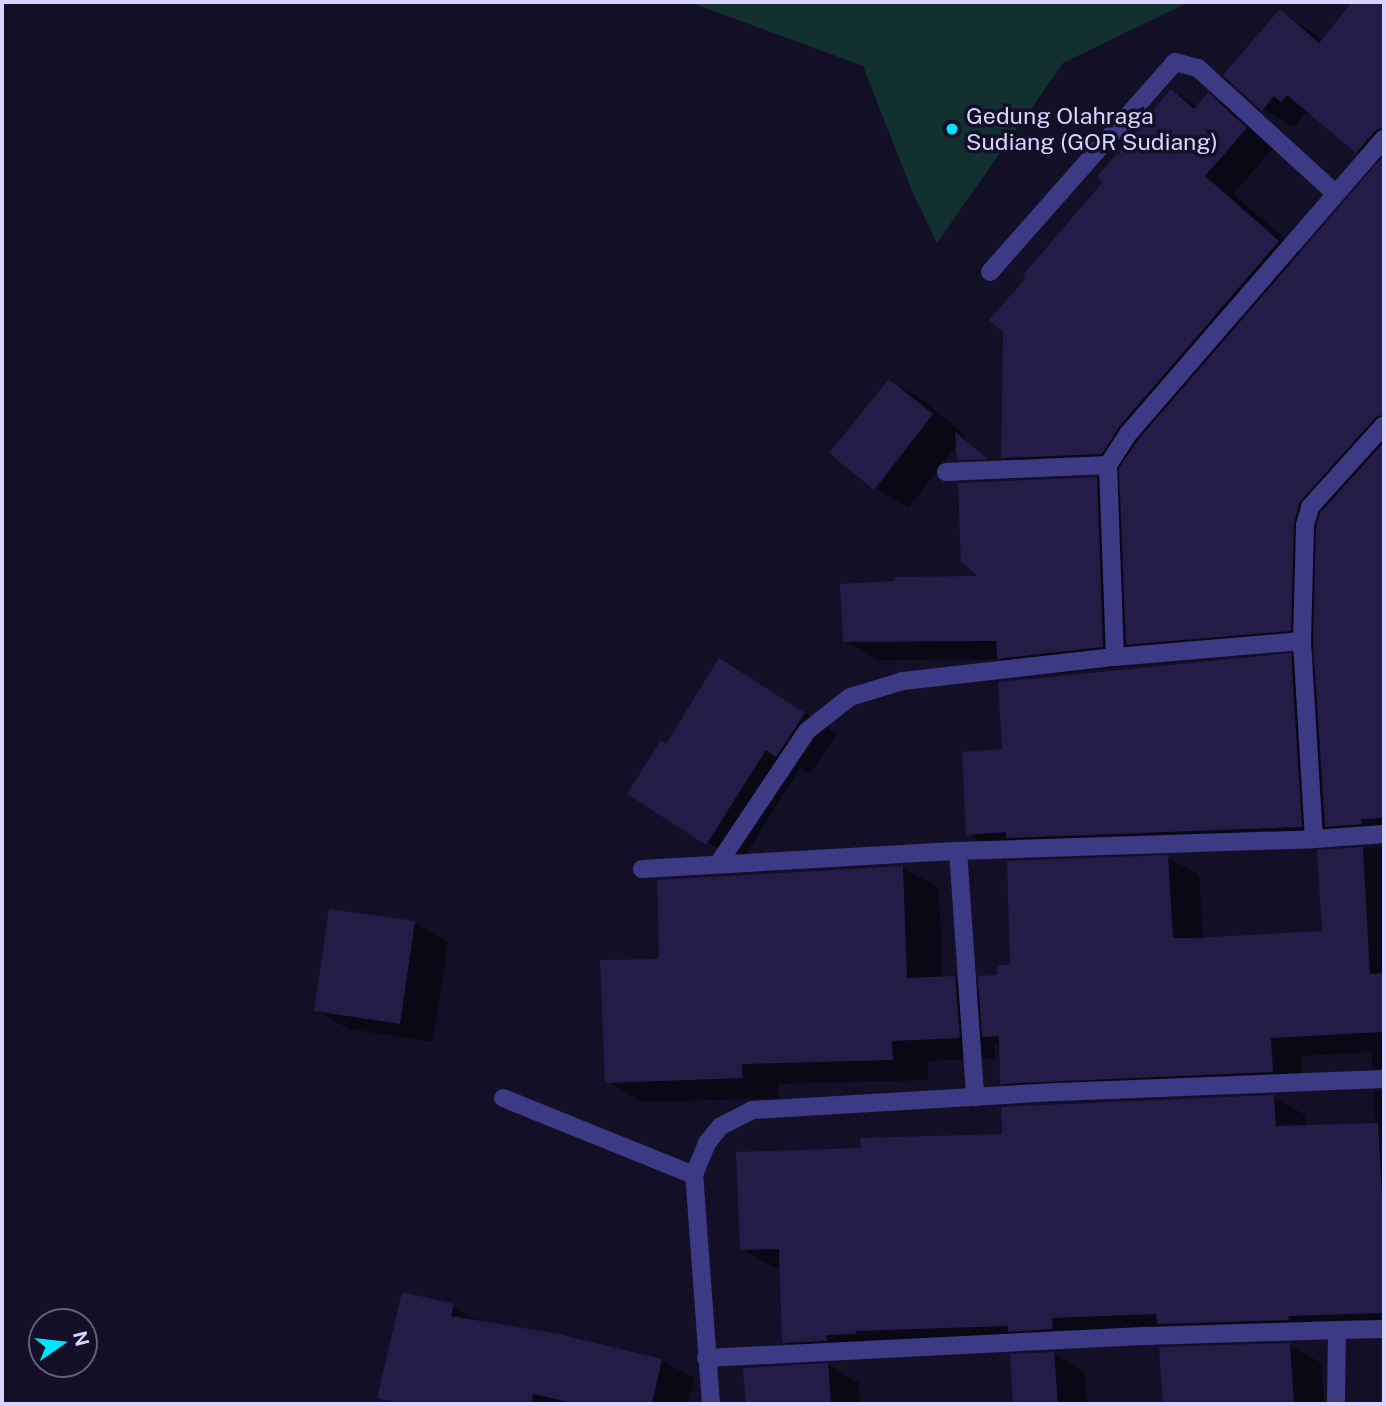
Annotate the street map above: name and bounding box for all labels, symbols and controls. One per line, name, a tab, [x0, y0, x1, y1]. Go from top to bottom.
place label: Gedung Olahraga Sudiang (GOR Sudiang)	[966, 102, 1218, 156]
marker: Gedung Olahraga Sudiang (GOR Sudiang)	[944, 121, 960, 137]
north arrow	[28, 1308, 98, 1378]
text: N	[69, 1329, 94, 1348]

